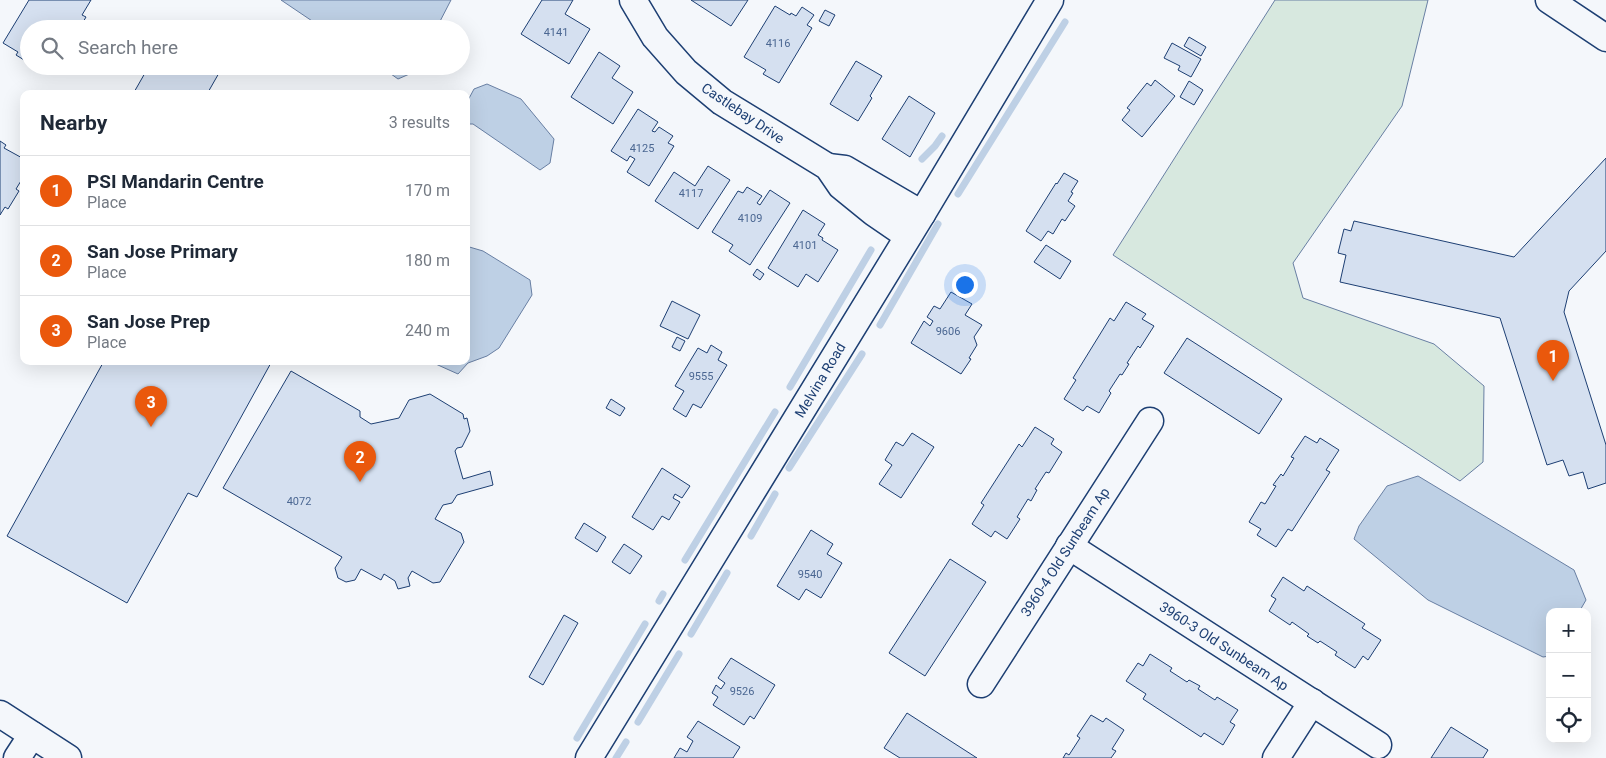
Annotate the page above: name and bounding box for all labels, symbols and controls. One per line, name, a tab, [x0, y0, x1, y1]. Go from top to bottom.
search box	[20, 20, 470, 75]
house number: 4141	[544, 26, 568, 39]
icon: search	[38, 34, 66, 62]
text: Search here	[78, 36, 178, 59]
house number: 4116	[766, 37, 790, 50]
street label: Castlebay Drive	[699, 79, 787, 147]
text: Nearby	[40, 111, 107, 135]
text: 3 results	[389, 113, 450, 132]
house number: 4125	[630, 142, 654, 155]
text: PSI Mandarin Centre	[87, 170, 264, 193]
text: 1	[51, 181, 61, 200]
text: 170 m	[405, 181, 450, 200]
house number: 4117	[679, 187, 703, 200]
text: Place	[87, 193, 127, 212]
house number: 4109	[738, 212, 762, 225]
house number: 4101	[793, 239, 817, 252]
text: San Jose Primary	[87, 240, 238, 263]
text: 2	[51, 251, 61, 270]
text: 180 m	[405, 251, 450, 270]
text: Place	[87, 263, 127, 282]
your location	[952, 272, 978, 298]
text: San Jose Prep	[87, 310, 210, 333]
text: 3	[51, 321, 61, 340]
text: 240 m	[405, 321, 450, 340]
house number: 9606	[936, 325, 960, 338]
text: Place	[87, 333, 127, 352]
street label: Melvina Road	[791, 340, 849, 420]
pin: 1	[1537, 340, 1569, 381]
house number: 9555	[689, 370, 713, 383]
pin: 3	[135, 386, 167, 427]
pin: 2	[344, 441, 376, 482]
street label: 3960-4 Old Sunbeam Ap	[1017, 484, 1113, 619]
house number: 4072	[287, 495, 311, 508]
house number: 9540	[798, 568, 822, 581]
street label: 3960-3 Old Sunbeam Ap	[1157, 598, 1292, 694]
map controls	[1546, 608, 1591, 743]
button: +	[1546, 608, 1591, 653]
button: −	[1546, 653, 1591, 698]
house number: 9526	[730, 685, 754, 698]
button: locate	[1546, 698, 1591, 743]

